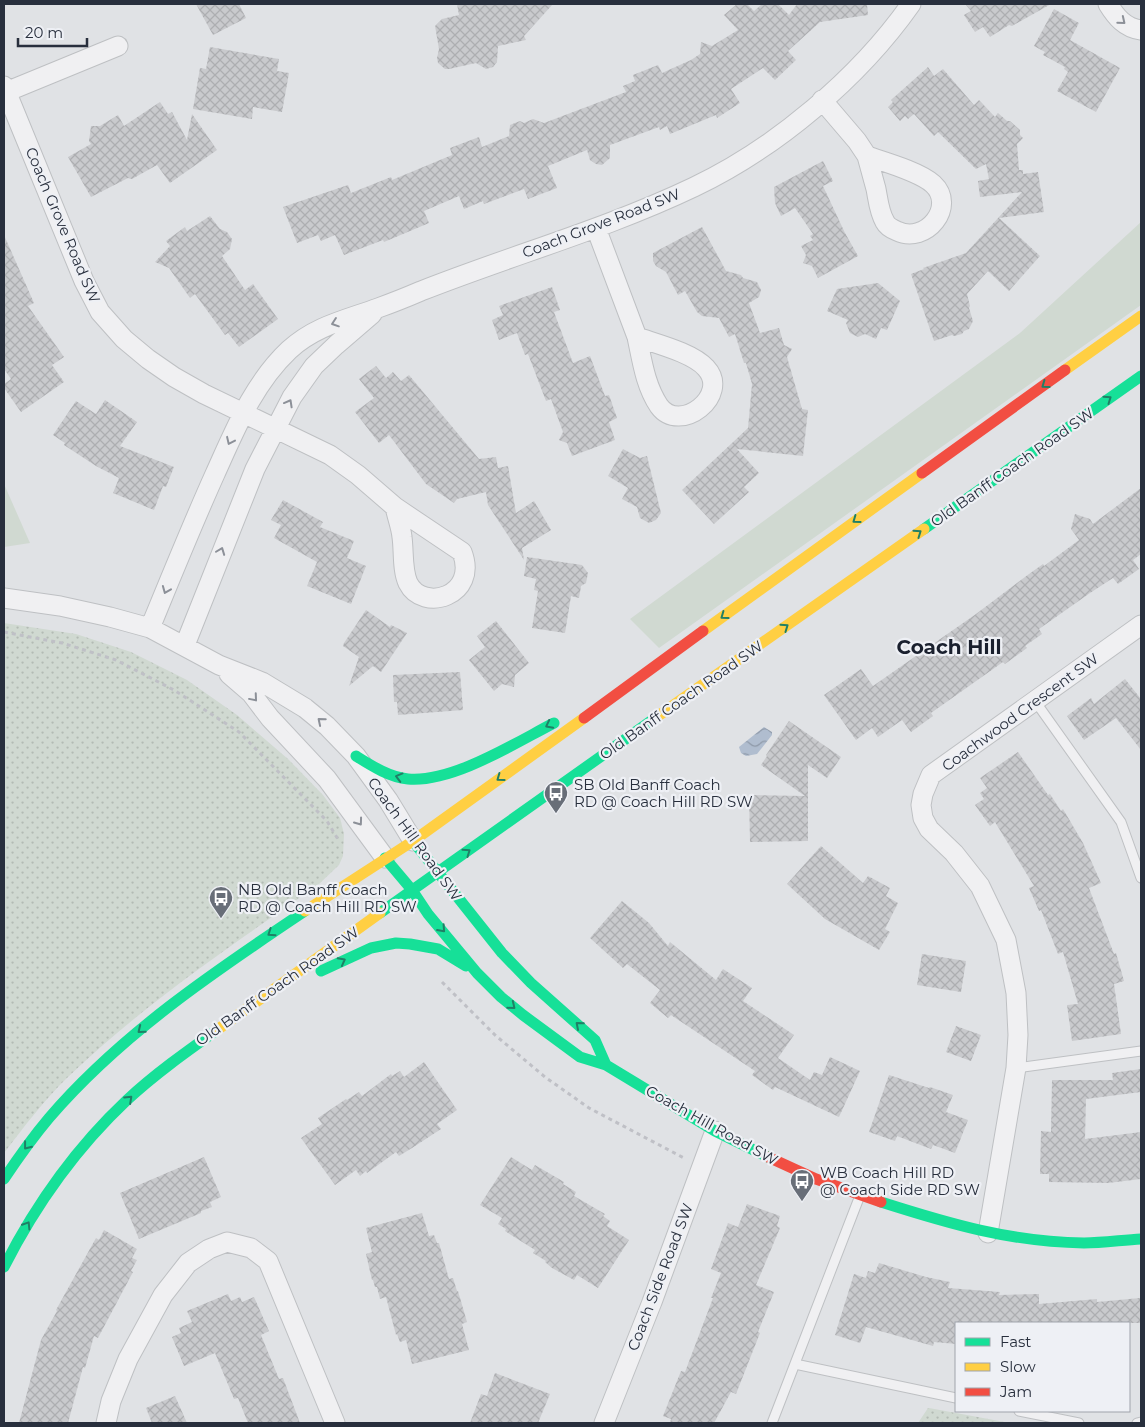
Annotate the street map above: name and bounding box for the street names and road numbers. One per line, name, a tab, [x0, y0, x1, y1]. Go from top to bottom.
street label: Coach Grove Road SW	[22, 144, 105, 306]
street label: Coach Grove Road SW	[519, 184, 683, 262]
street label: Old Banff Coach Road SW	[927, 403, 1098, 531]
street label: Old Banff Coach Road SW	[596, 636, 767, 764]
street label: Coachwood Crescent SW	[938, 649, 1102, 775]
street label: Coach Hill Road SW	[364, 773, 466, 905]
street label: Old Banff Coach Road SW	[192, 922, 363, 1050]
street label: Coach Hill Road SW	[643, 1081, 782, 1169]
street label: Coach Side Road SW	[623, 1200, 697, 1353]

